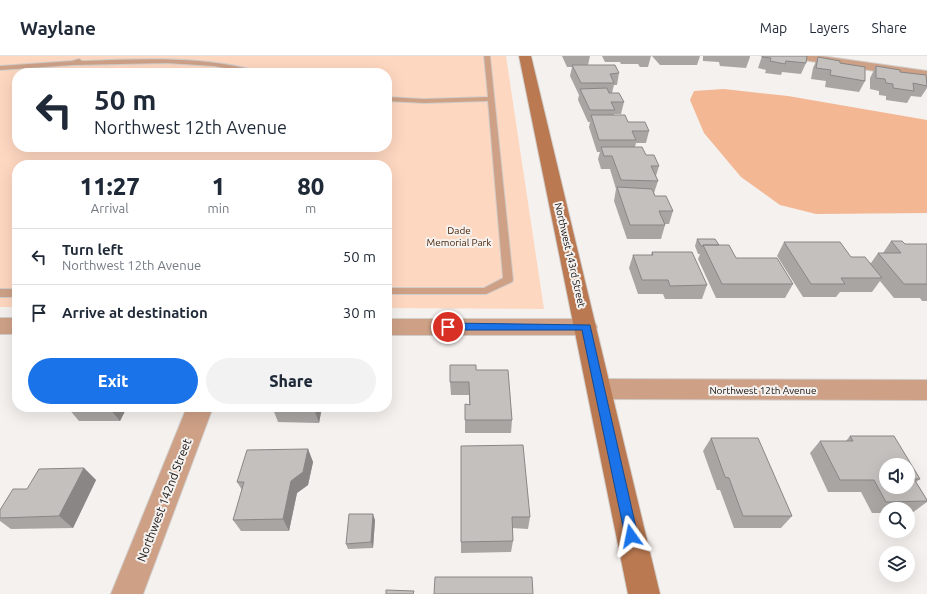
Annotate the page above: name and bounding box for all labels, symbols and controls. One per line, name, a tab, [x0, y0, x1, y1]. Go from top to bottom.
text: Waylane	[20, 17, 96, 39]
text: Map	[760, 20, 787, 36]
text: Layers	[809, 20, 849, 36]
text: Share	[871, 20, 907, 36]
icon: left	[28, 84, 80, 136]
text: 50 m	[94, 84, 156, 115]
text: Northwest 12th Avenue	[94, 117, 287, 137]
text: 11:27	[80, 173, 140, 200]
text: 1	[212, 173, 225, 200]
text: 80	[297, 173, 324, 200]
text: Arrival	[91, 201, 129, 215]
text: min	[208, 201, 229, 215]
text: m	[305, 201, 316, 215]
street label: Northwest 143rd Street	[553, 202, 587, 308]
park label: Dade Memorial Park	[427, 225, 491, 248]
text: Turn left	[62, 241, 123, 258]
icon: left	[28, 246, 50, 268]
text: 50 m	[343, 248, 376, 265]
text: Northwest 12th Avenue	[62, 258, 201, 272]
icon: arrive	[28, 302, 50, 324]
text: Arrive at destination	[62, 304, 208, 321]
text: 30 m	[343, 304, 376, 321]
pin	[431, 310, 465, 344]
icon: arrive	[437, 316, 459, 338]
button: Exit	[28, 358, 198, 404]
button: Share	[206, 358, 376, 404]
street label: Northwest 12th Avenue	[709, 385, 817, 396]
street label: Northwest 142nd Street	[135, 436, 194, 563]
map controls	[879, 458, 915, 582]
button: sound	[879, 458, 915, 494]
button: search	[879, 502, 915, 538]
position arrow	[610, 515, 652, 557]
button: layers	[879, 546, 915, 582]

